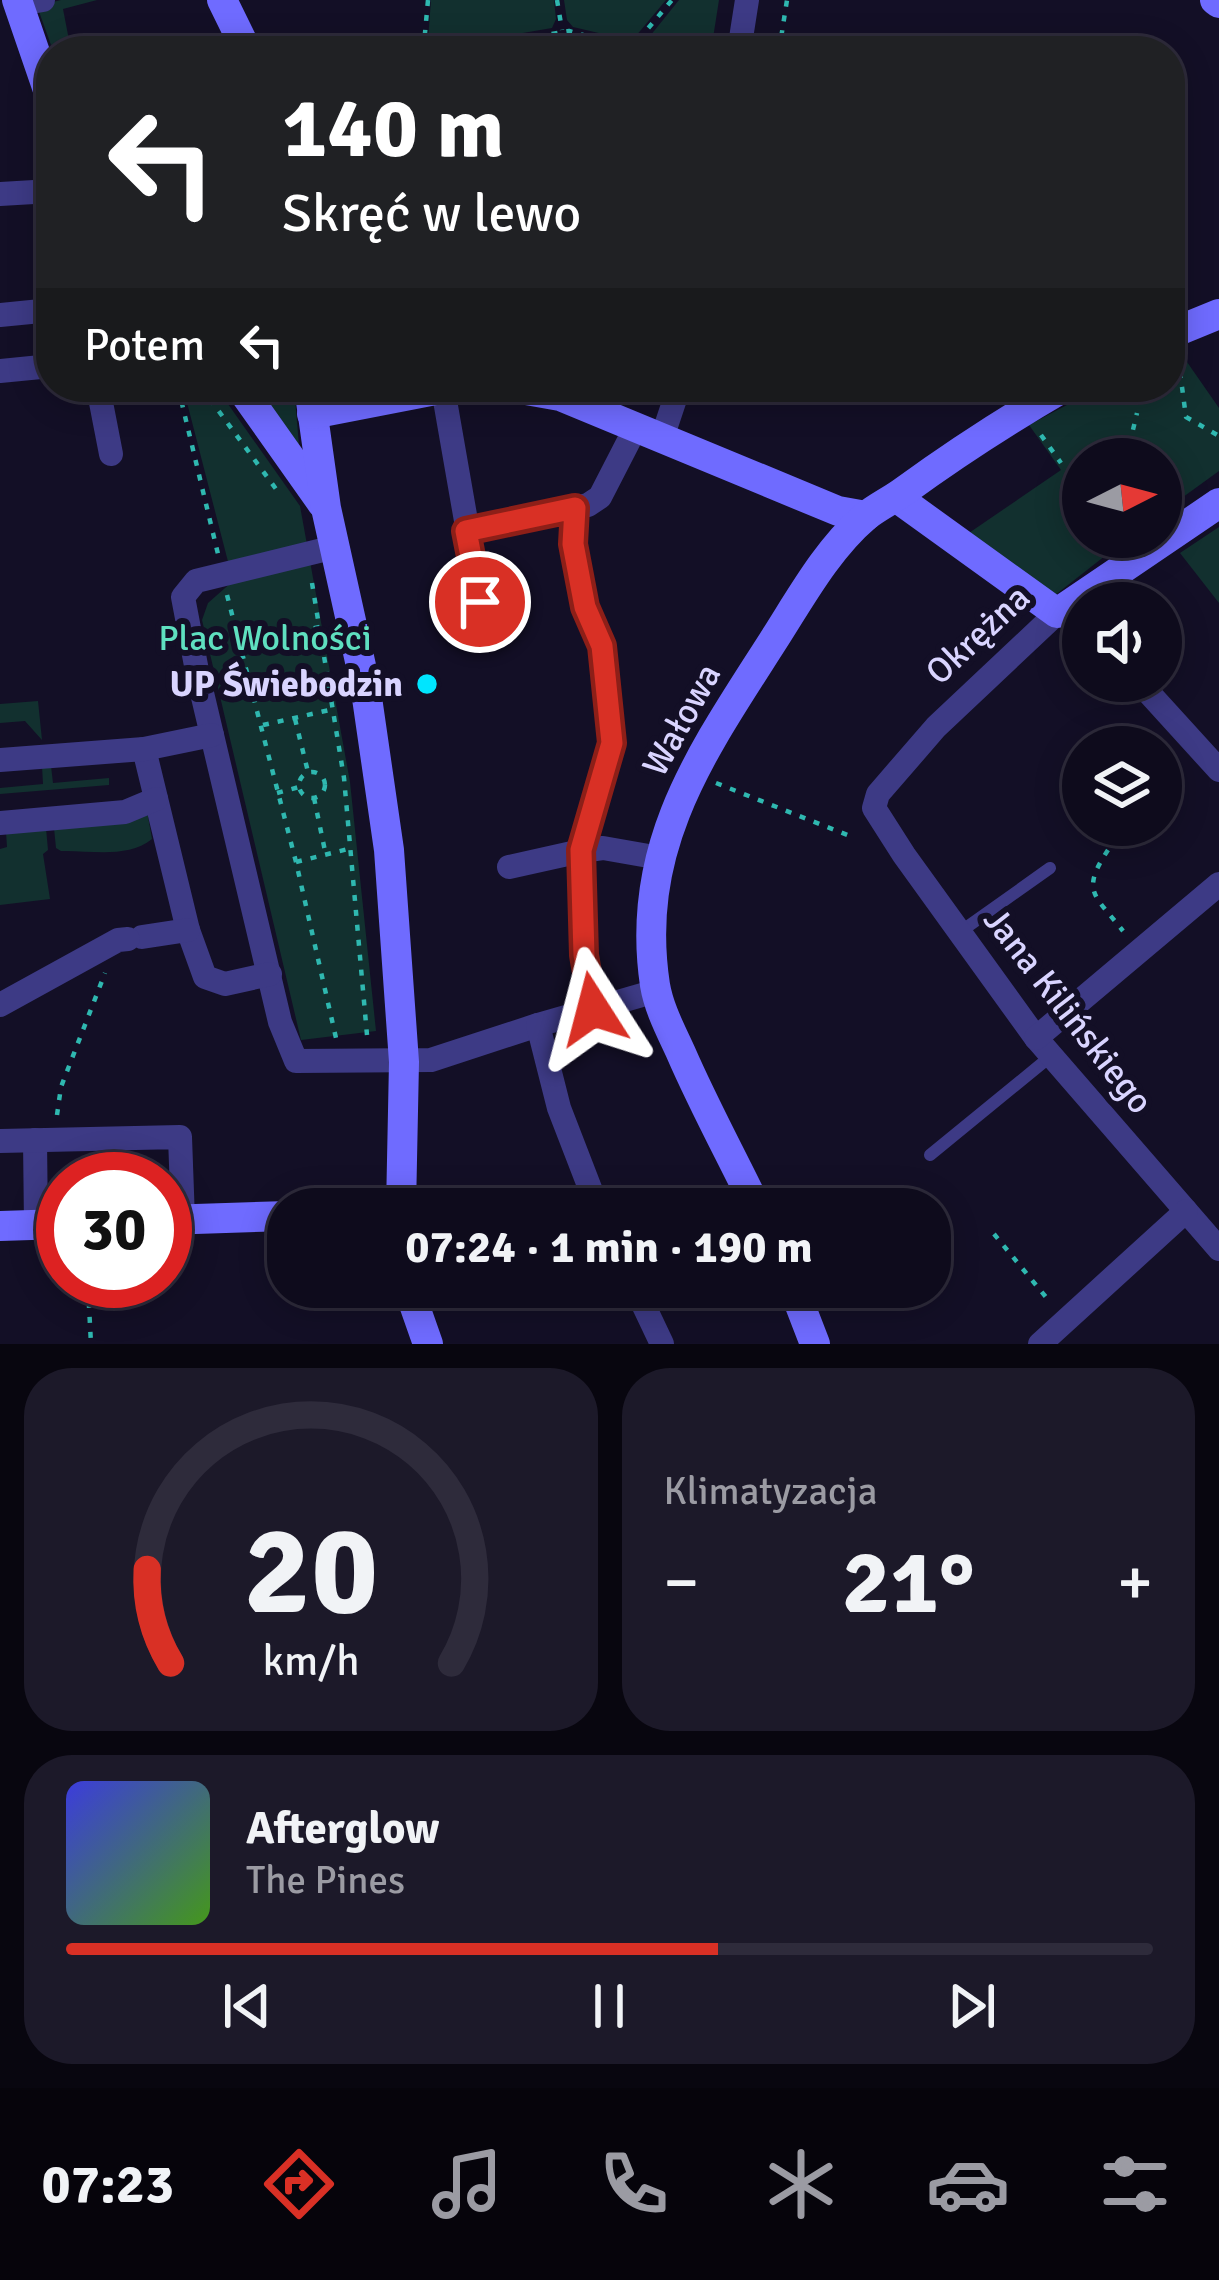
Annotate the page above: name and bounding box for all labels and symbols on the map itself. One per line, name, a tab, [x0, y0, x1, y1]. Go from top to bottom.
north arrow	[1062, 438, 1182, 558]
pin	[429, 551, 531, 653]
street label: Okrężna	[916, 575, 1040, 695]
park label: Plac Wolności	[158, 616, 372, 661]
street label: Wałowa	[633, 656, 731, 784]
place label: UP Świebodzin	[170, 661, 403, 707]
marker: UP Świebodzin	[414, 671, 440, 697]
street label: Jana Kilińskiego	[974, 899, 1162, 1123]
position arrow	[530, 946, 656, 1072]
speed limit sign: 30	[36, 1152, 192, 1308]

